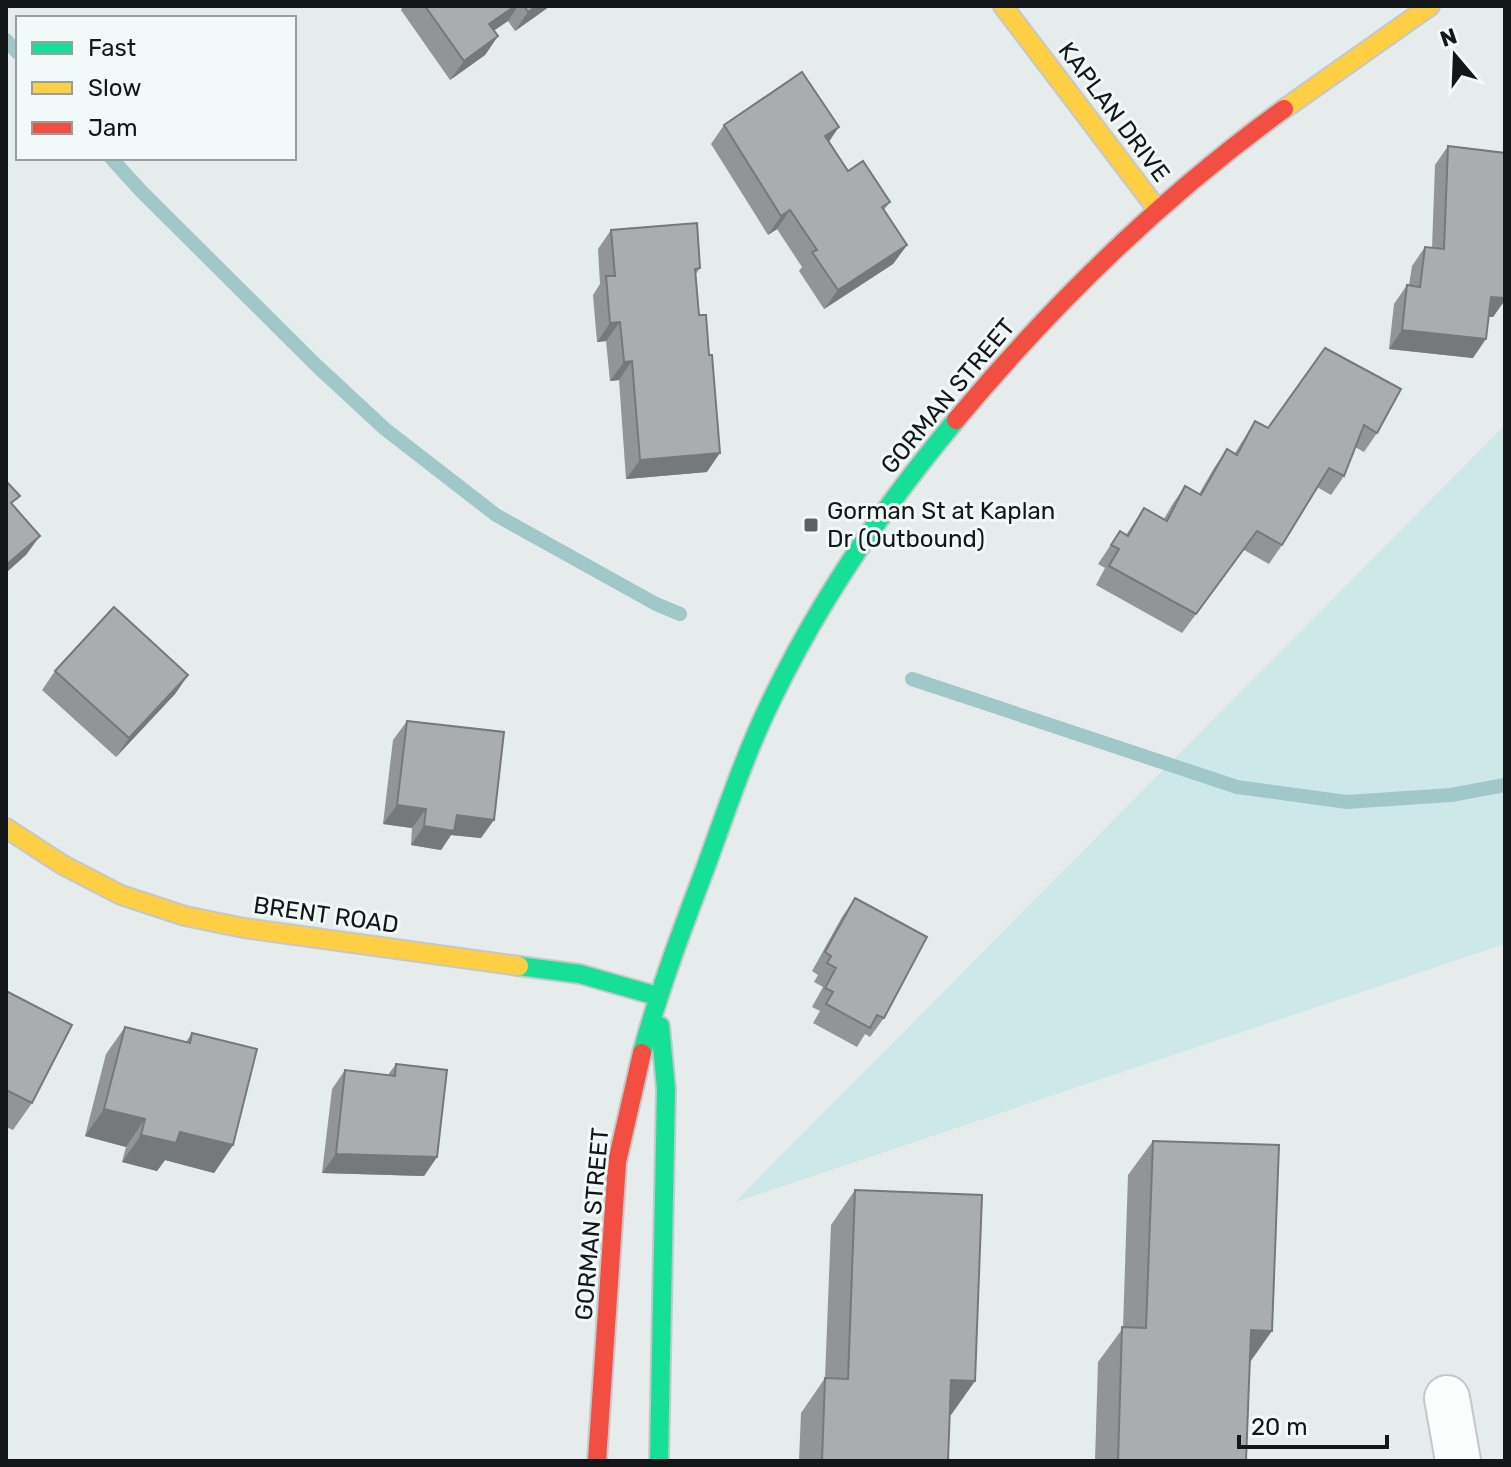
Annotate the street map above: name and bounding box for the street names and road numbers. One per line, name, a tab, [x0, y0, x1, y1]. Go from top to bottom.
street label: KAPLAN DRIVE	[1053, 37, 1175, 187]
street label: GORMAN STREET	[875, 313, 1021, 479]
street label: BRENT ROAD	[252, 891, 400, 939]
street label: GORMAN STREET	[570, 1126, 614, 1322]

